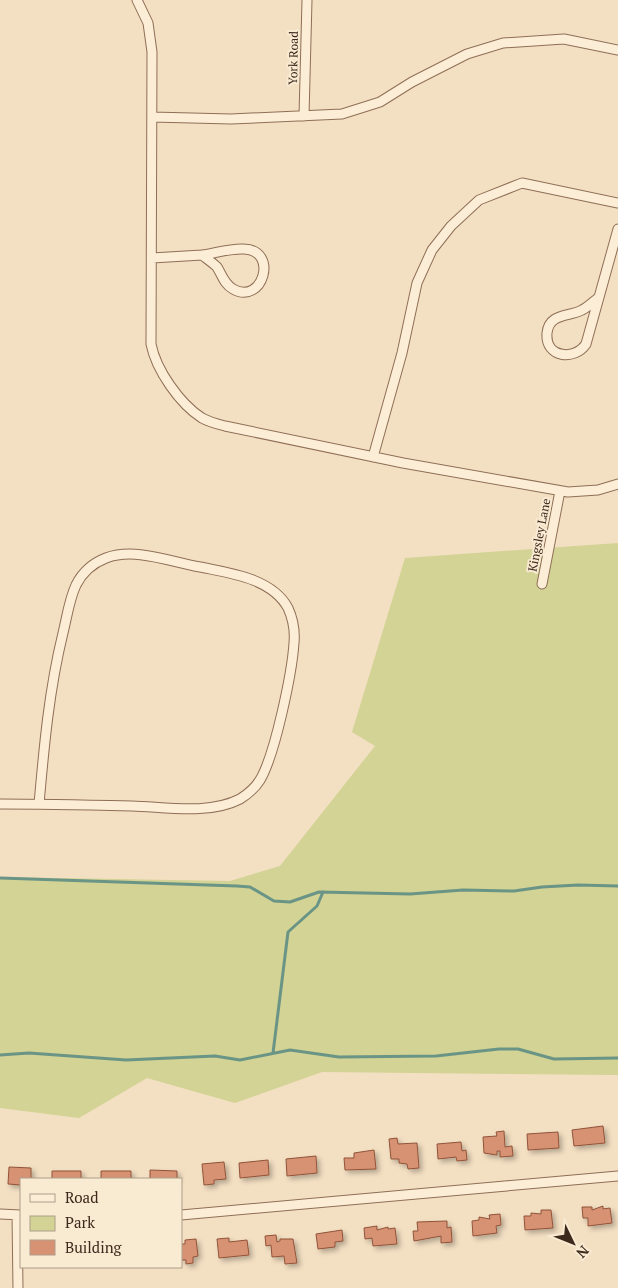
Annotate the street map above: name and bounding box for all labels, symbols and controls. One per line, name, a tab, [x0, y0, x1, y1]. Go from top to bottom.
street label: York Road	[285, 31, 301, 85]
street label: Kingsley Lane	[525, 497, 553, 573]
legend	[20, 1178, 182, 1268]
text: Road	[65, 1187, 98, 1207]
text: Park	[65, 1212, 95, 1232]
north arrow	[548, 1218, 598, 1268]
text: Building	[65, 1237, 123, 1257]
text: N	[572, 1242, 593, 1263]

